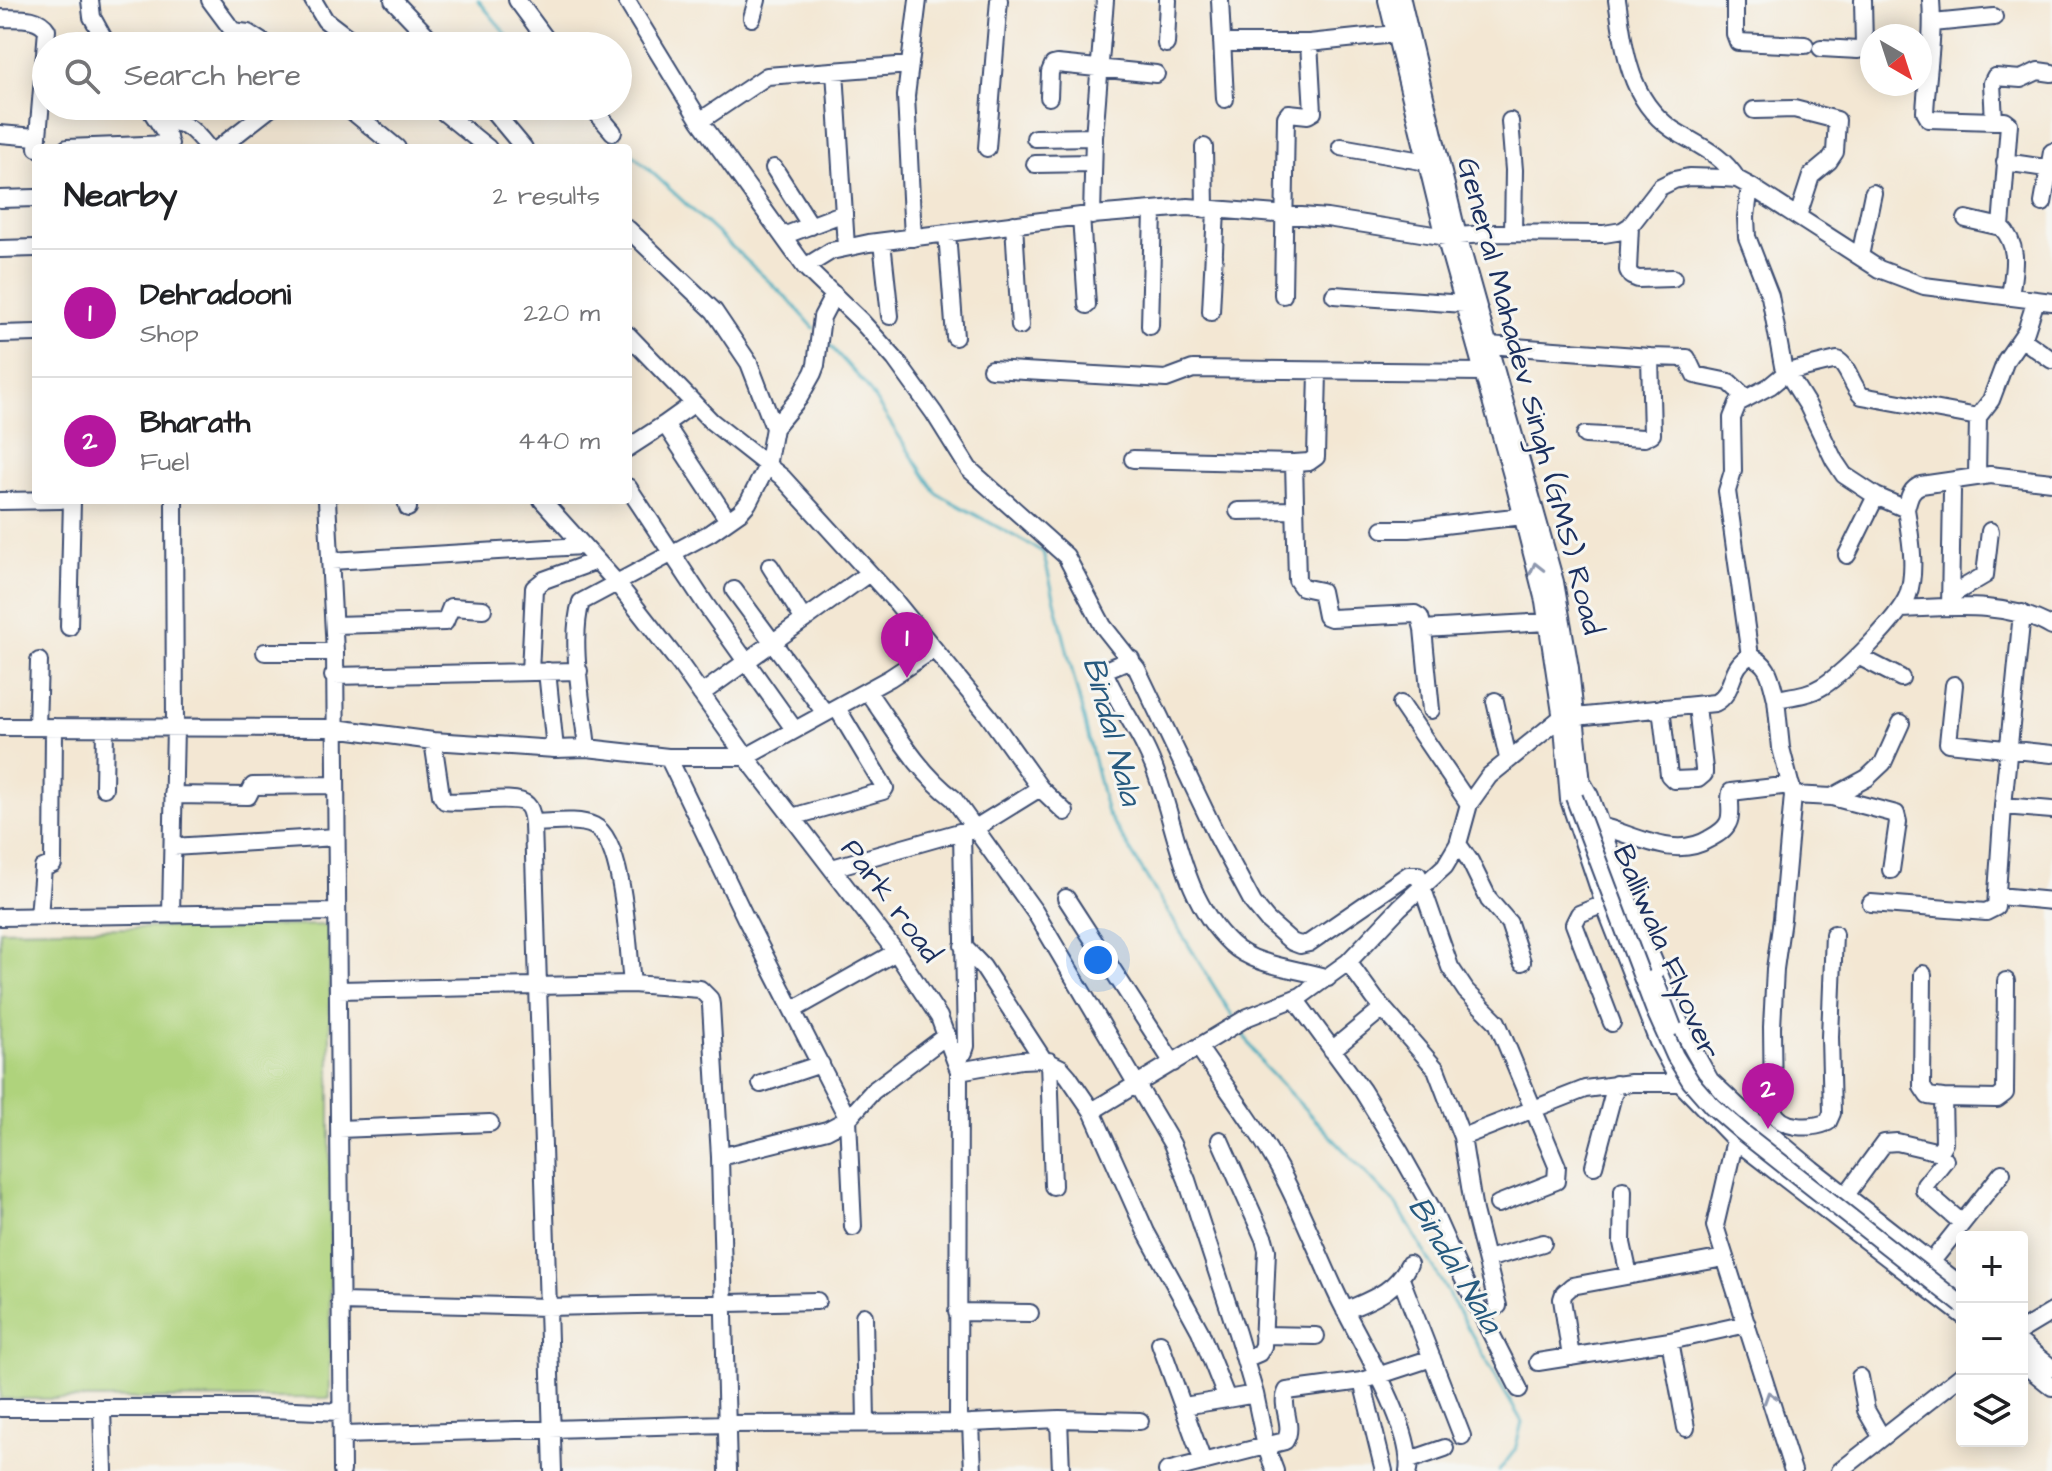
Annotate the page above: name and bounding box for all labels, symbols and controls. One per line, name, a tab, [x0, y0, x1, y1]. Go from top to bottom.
north arrow	[1860, 24, 1932, 96]
search box	[32, 32, 632, 120]
icon: search	[60, 54, 104, 98]
text: Search here	[124, 55, 301, 97]
street label: General Mahadev Singh (GMS) Road	[1445, 153, 1614, 640]
text: Nearby	[64, 172, 178, 220]
text: 2 results	[492, 178, 600, 214]
text: Dehradooni	[140, 274, 291, 316]
text: 1	[88, 295, 92, 331]
text: 220 m	[523, 295, 600, 331]
text: Shop	[140, 316, 199, 352]
text: Bharath	[140, 402, 250, 444]
text: 2	[83, 423, 97, 459]
text: 440 m	[518, 423, 600, 459]
text: Fuel	[140, 444, 189, 480]
one-way arrow	[1528, 561, 1545, 575]
pin: 1	[881, 612, 933, 678]
water label: Bindal Nala	[1071, 652, 1154, 812]
street label: Park road	[830, 830, 952, 972]
street label: Balliwala Flyover	[1601, 838, 1730, 1066]
your location	[1078, 940, 1118, 980]
pin: 2	[1742, 1063, 1794, 1129]
water label: Bindal Nala	[1397, 1188, 1514, 1343]
map controls	[1956, 1231, 2028, 1447]
button: +	[1956, 1231, 2028, 1303]
button: −	[1956, 1303, 2028, 1375]
button: layers	[1956, 1375, 2028, 1447]
one-way arrow	[1763, 1390, 1779, 1404]

